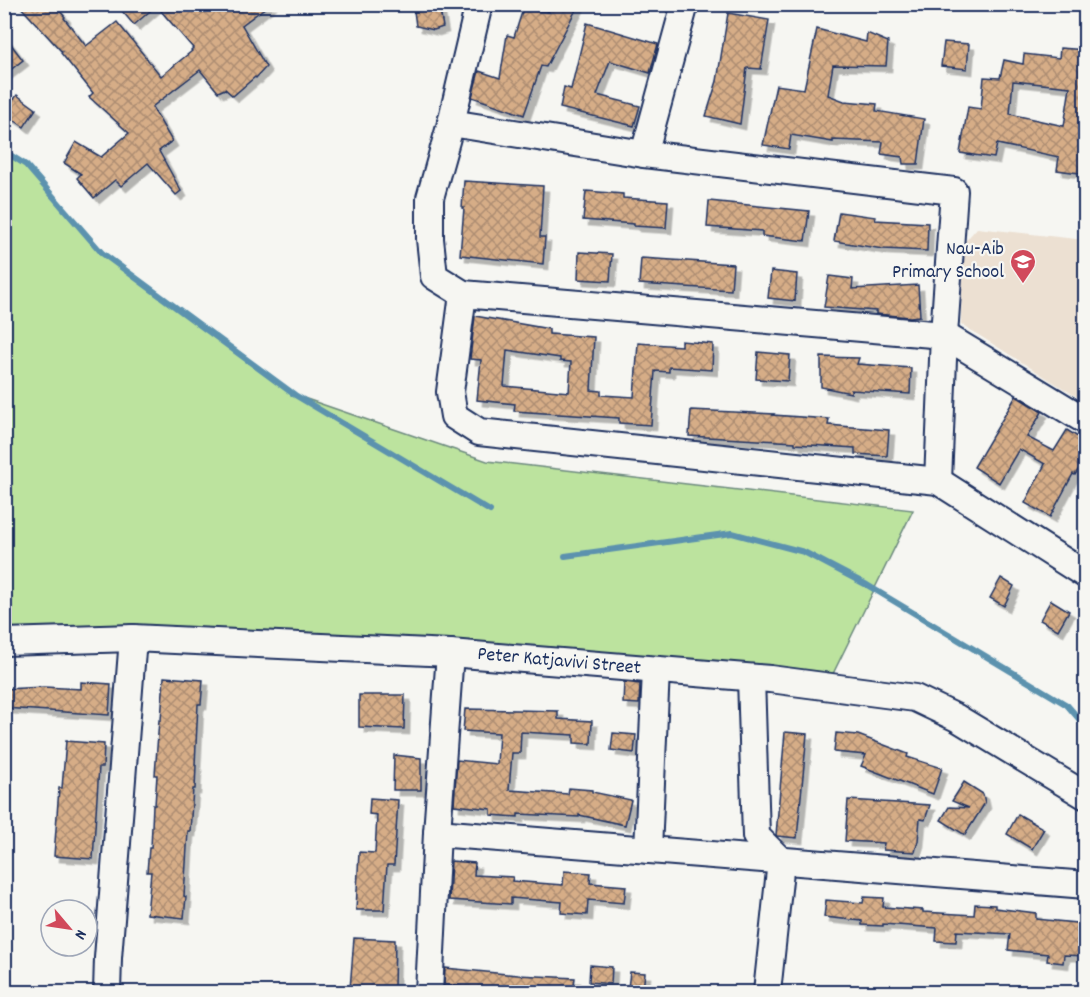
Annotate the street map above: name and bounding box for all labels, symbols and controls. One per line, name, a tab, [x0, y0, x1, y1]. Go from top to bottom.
place label: Nau-Aib Primary School	[892, 236, 1004, 287]
school or university icon: Nau-Aib Primary School	[1008, 247, 1038, 285]
street label: Peter Katjavivi Street	[476, 641, 642, 683]
north arrow	[39, 898, 99, 958]
text: N	[68, 925, 92, 943]

